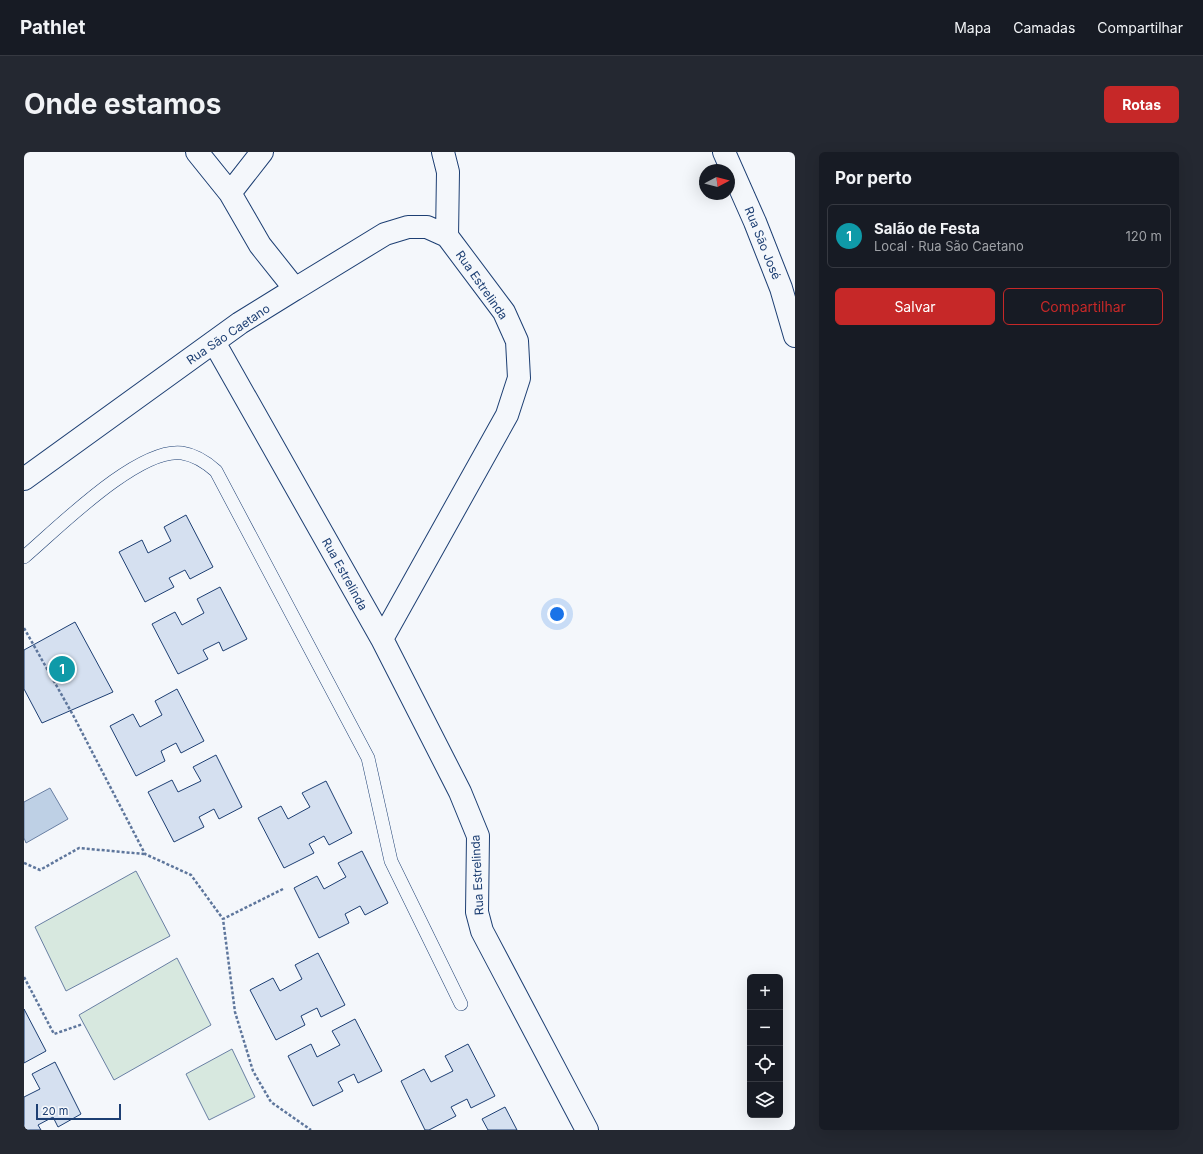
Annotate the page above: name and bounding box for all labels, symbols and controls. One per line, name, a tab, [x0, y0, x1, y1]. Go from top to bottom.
text: Pathlet	[20, 16, 85, 39]
text: Mapa	[954, 19, 991, 36]
text: Camadas	[1013, 19, 1075, 36]
text: Compartilhar	[1097, 19, 1183, 36]
button: Rotas	[1104, 86, 1179, 123]
text: Onde estamos	[24, 87, 221, 121]
north arrow	[699, 164, 735, 200]
text: Por perto	[835, 168, 912, 188]
street label: Rua São José	[742, 204, 784, 282]
text: Salão de Festa	[874, 219, 980, 238]
text: 1	[846, 228, 852, 244]
text: 120 m	[1126, 228, 1162, 244]
text: Local · Rua São Caetano	[874, 238, 1024, 254]
street label: Rua Estrelinda	[453, 248, 511, 322]
button: Salvar	[835, 288, 995, 325]
button: Compartilhar	[1003, 288, 1163, 325]
street label: Rua São Caetano	[183, 301, 273, 367]
street label: Rua Estrelinda	[319, 535, 371, 613]
your location	[547, 604, 567, 624]
pin: 1	[49, 654, 75, 684]
street label: Rua Estrelinda	[467, 834, 487, 916]
map controls	[747, 974, 783, 1118]
button: +	[747, 974, 783, 1010]
button: −	[747, 1010, 783, 1046]
button: locate	[747, 1046, 783, 1082]
button: layers	[747, 1082, 783, 1118]
scale bar	[36, 1102, 121, 1121]
text: 20 m	[42, 1104, 68, 1118]

